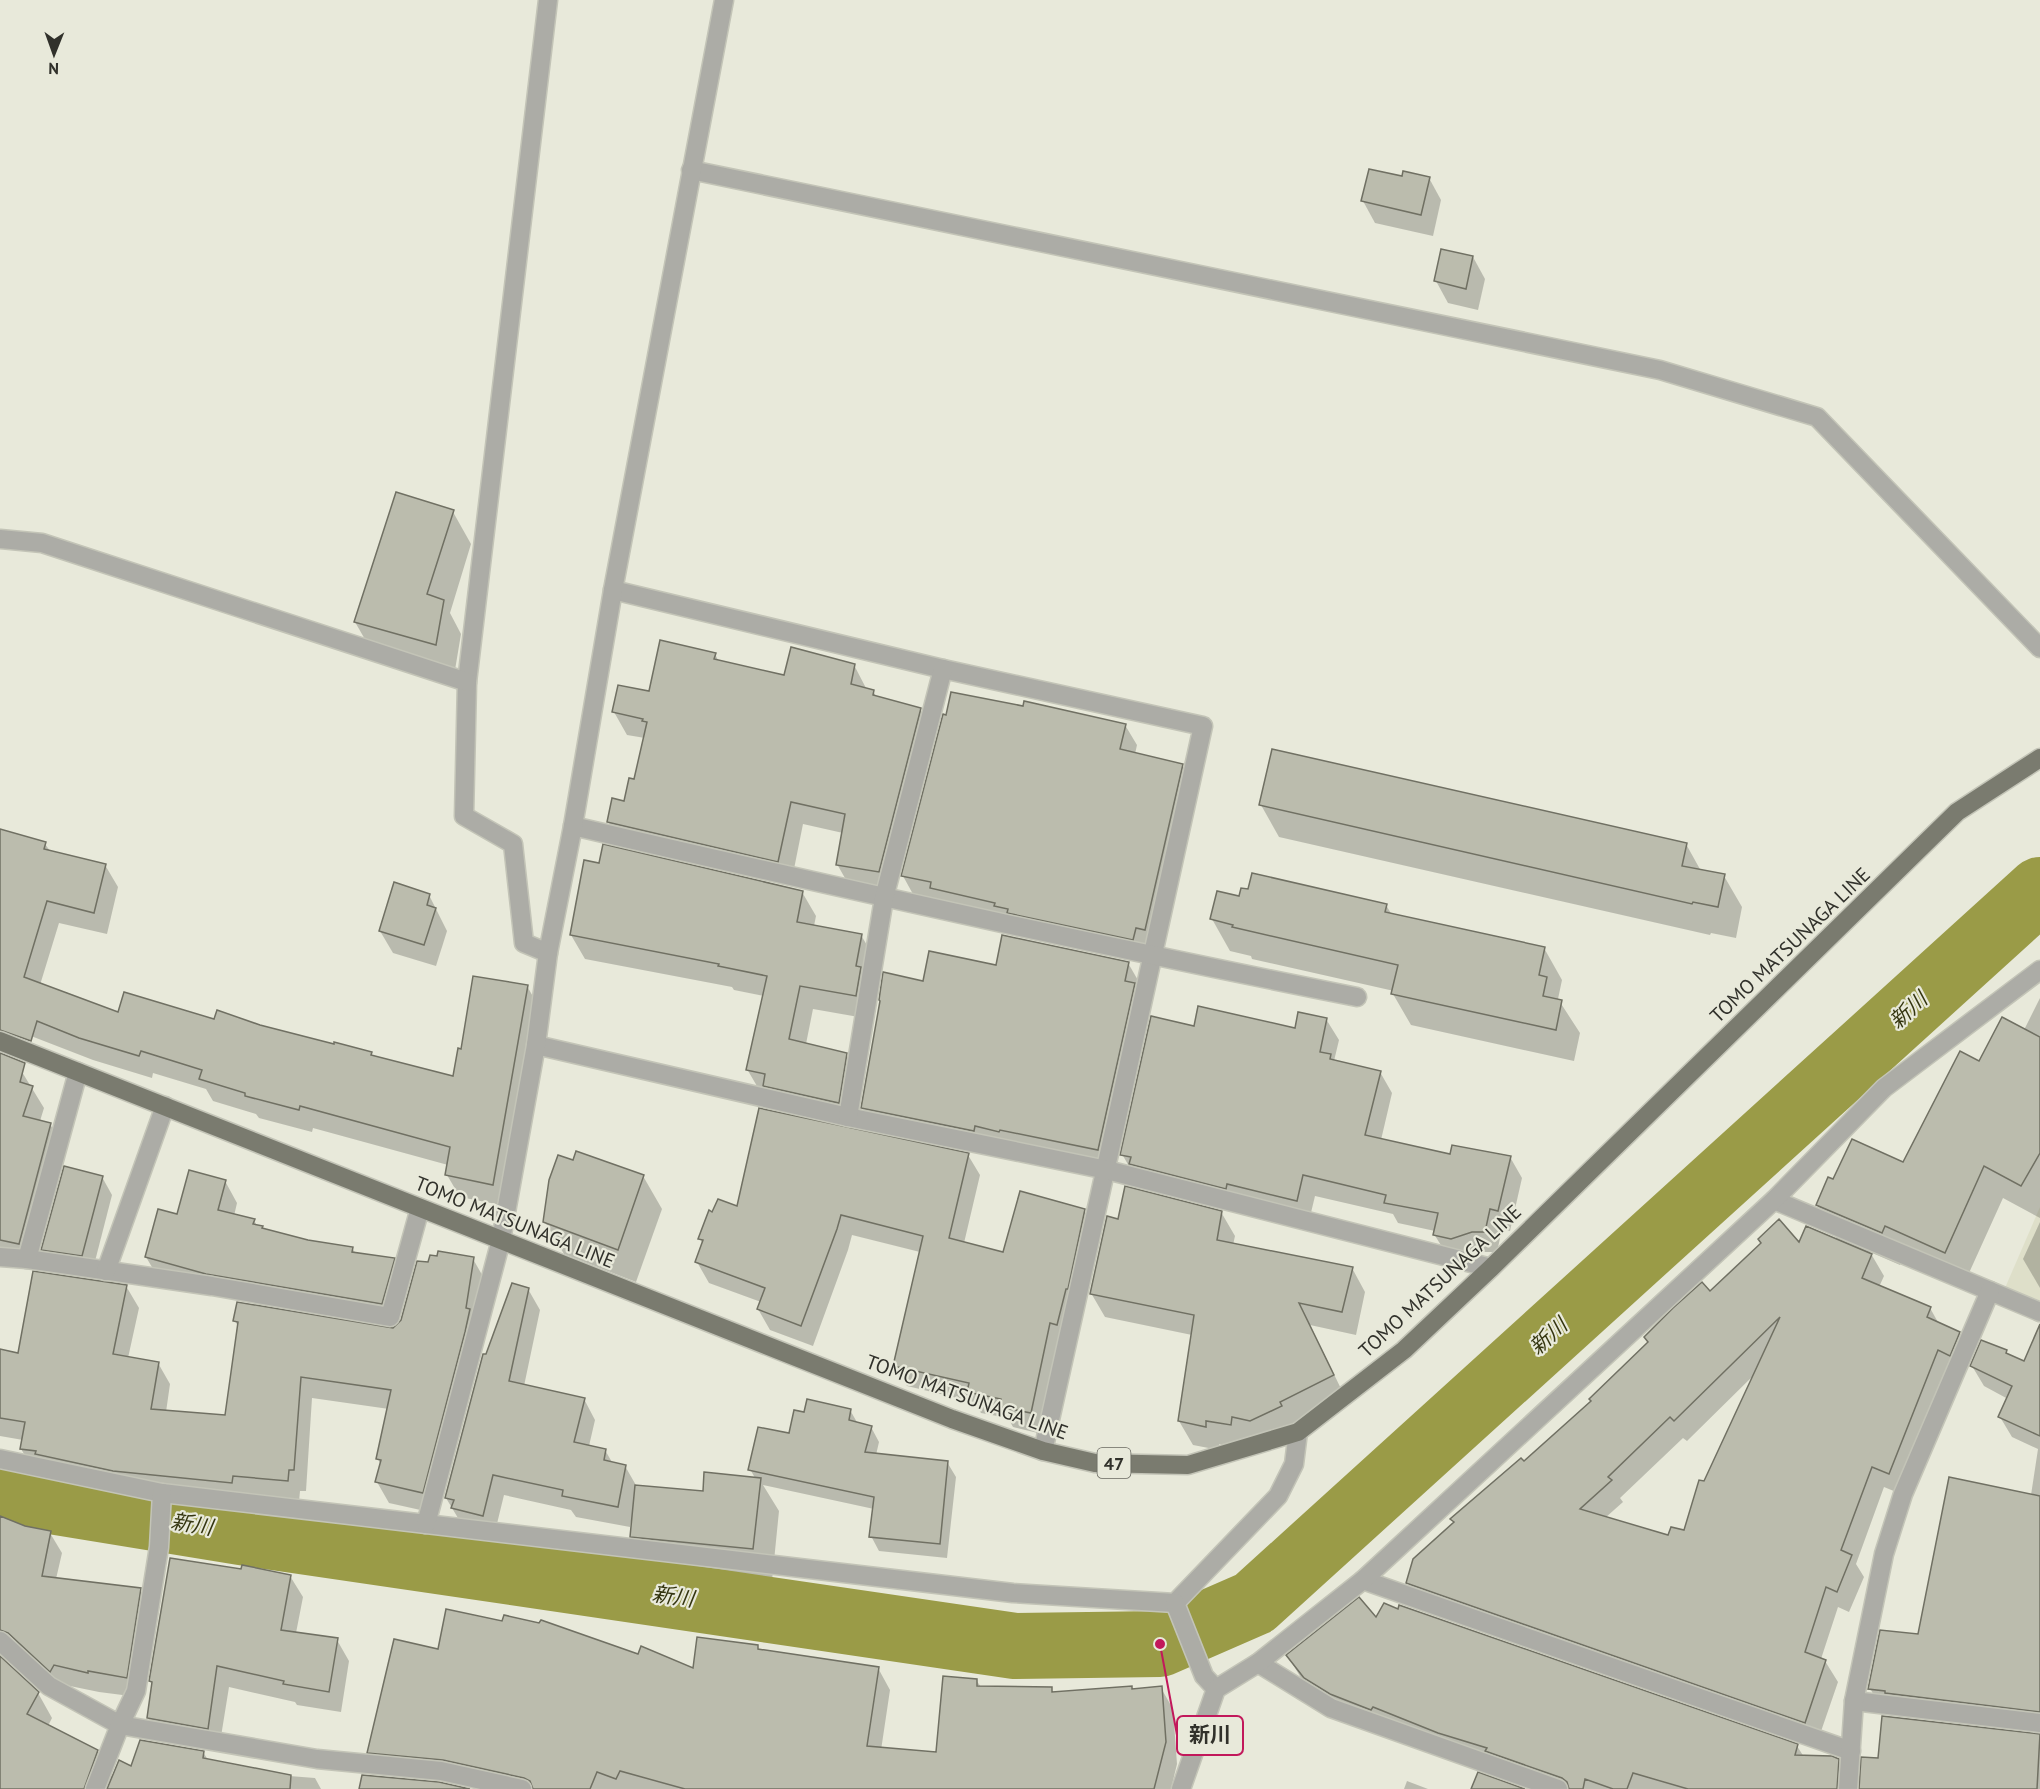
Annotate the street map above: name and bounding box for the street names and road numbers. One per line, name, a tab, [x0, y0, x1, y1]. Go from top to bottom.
street label: TOMO MATSUNAGA LINE	[1704, 862, 1876, 1028]
street label: TOMO MATSUNAGA LINE	[411, 1170, 619, 1274]
street label: TOMO MATSUNAGA LINE	[1353, 1199, 1527, 1363]
street label: TOMO MATSUNAGA LINE	[862, 1348, 1072, 1446]
road number: 47	[1098, 1448, 1130, 1478]

